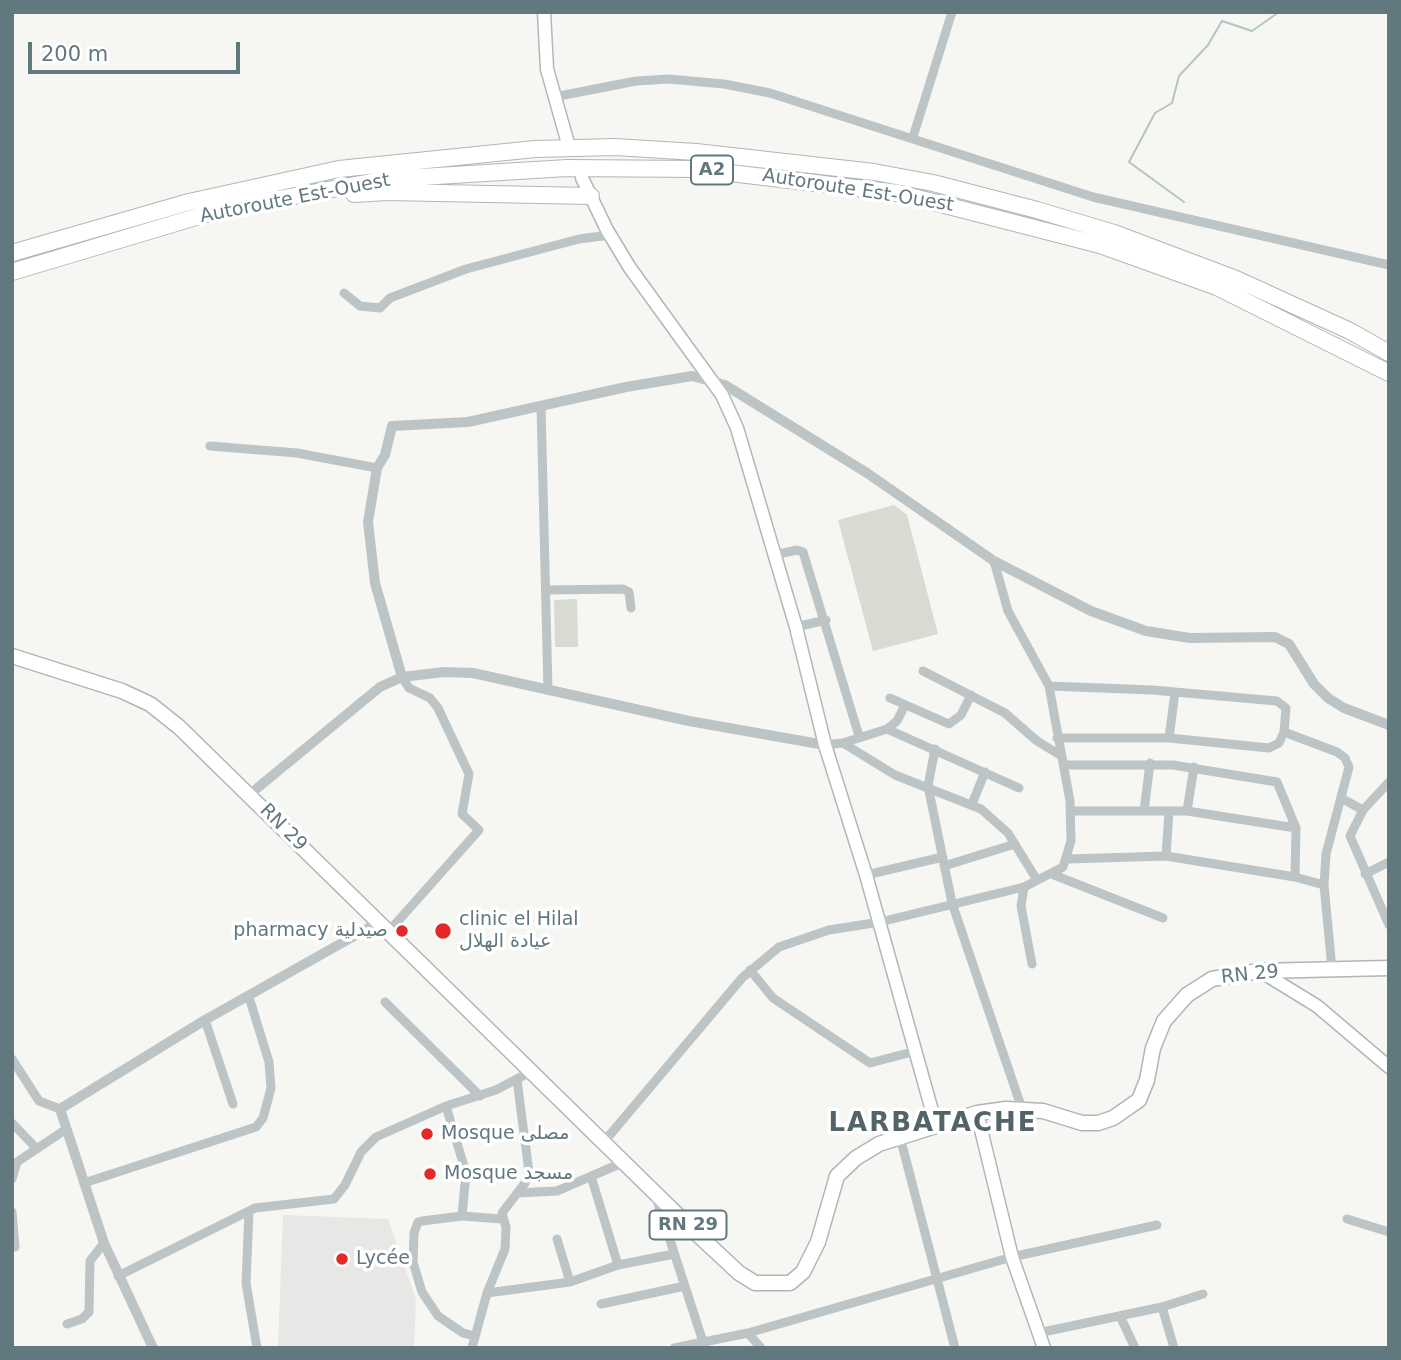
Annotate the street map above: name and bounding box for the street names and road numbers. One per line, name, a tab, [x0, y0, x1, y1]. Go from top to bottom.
road number: A2	[691, 155, 733, 184]
street label: Autoroute Est-Ouest	[761, 165, 955, 217]
street label: Autoroute Est-Ouest	[198, 169, 392, 229]
street label: RN 29	[255, 800, 311, 856]
street label: RN 29	[1220, 961, 1280, 989]
road number: RN 29	[650, 1210, 726, 1240]

